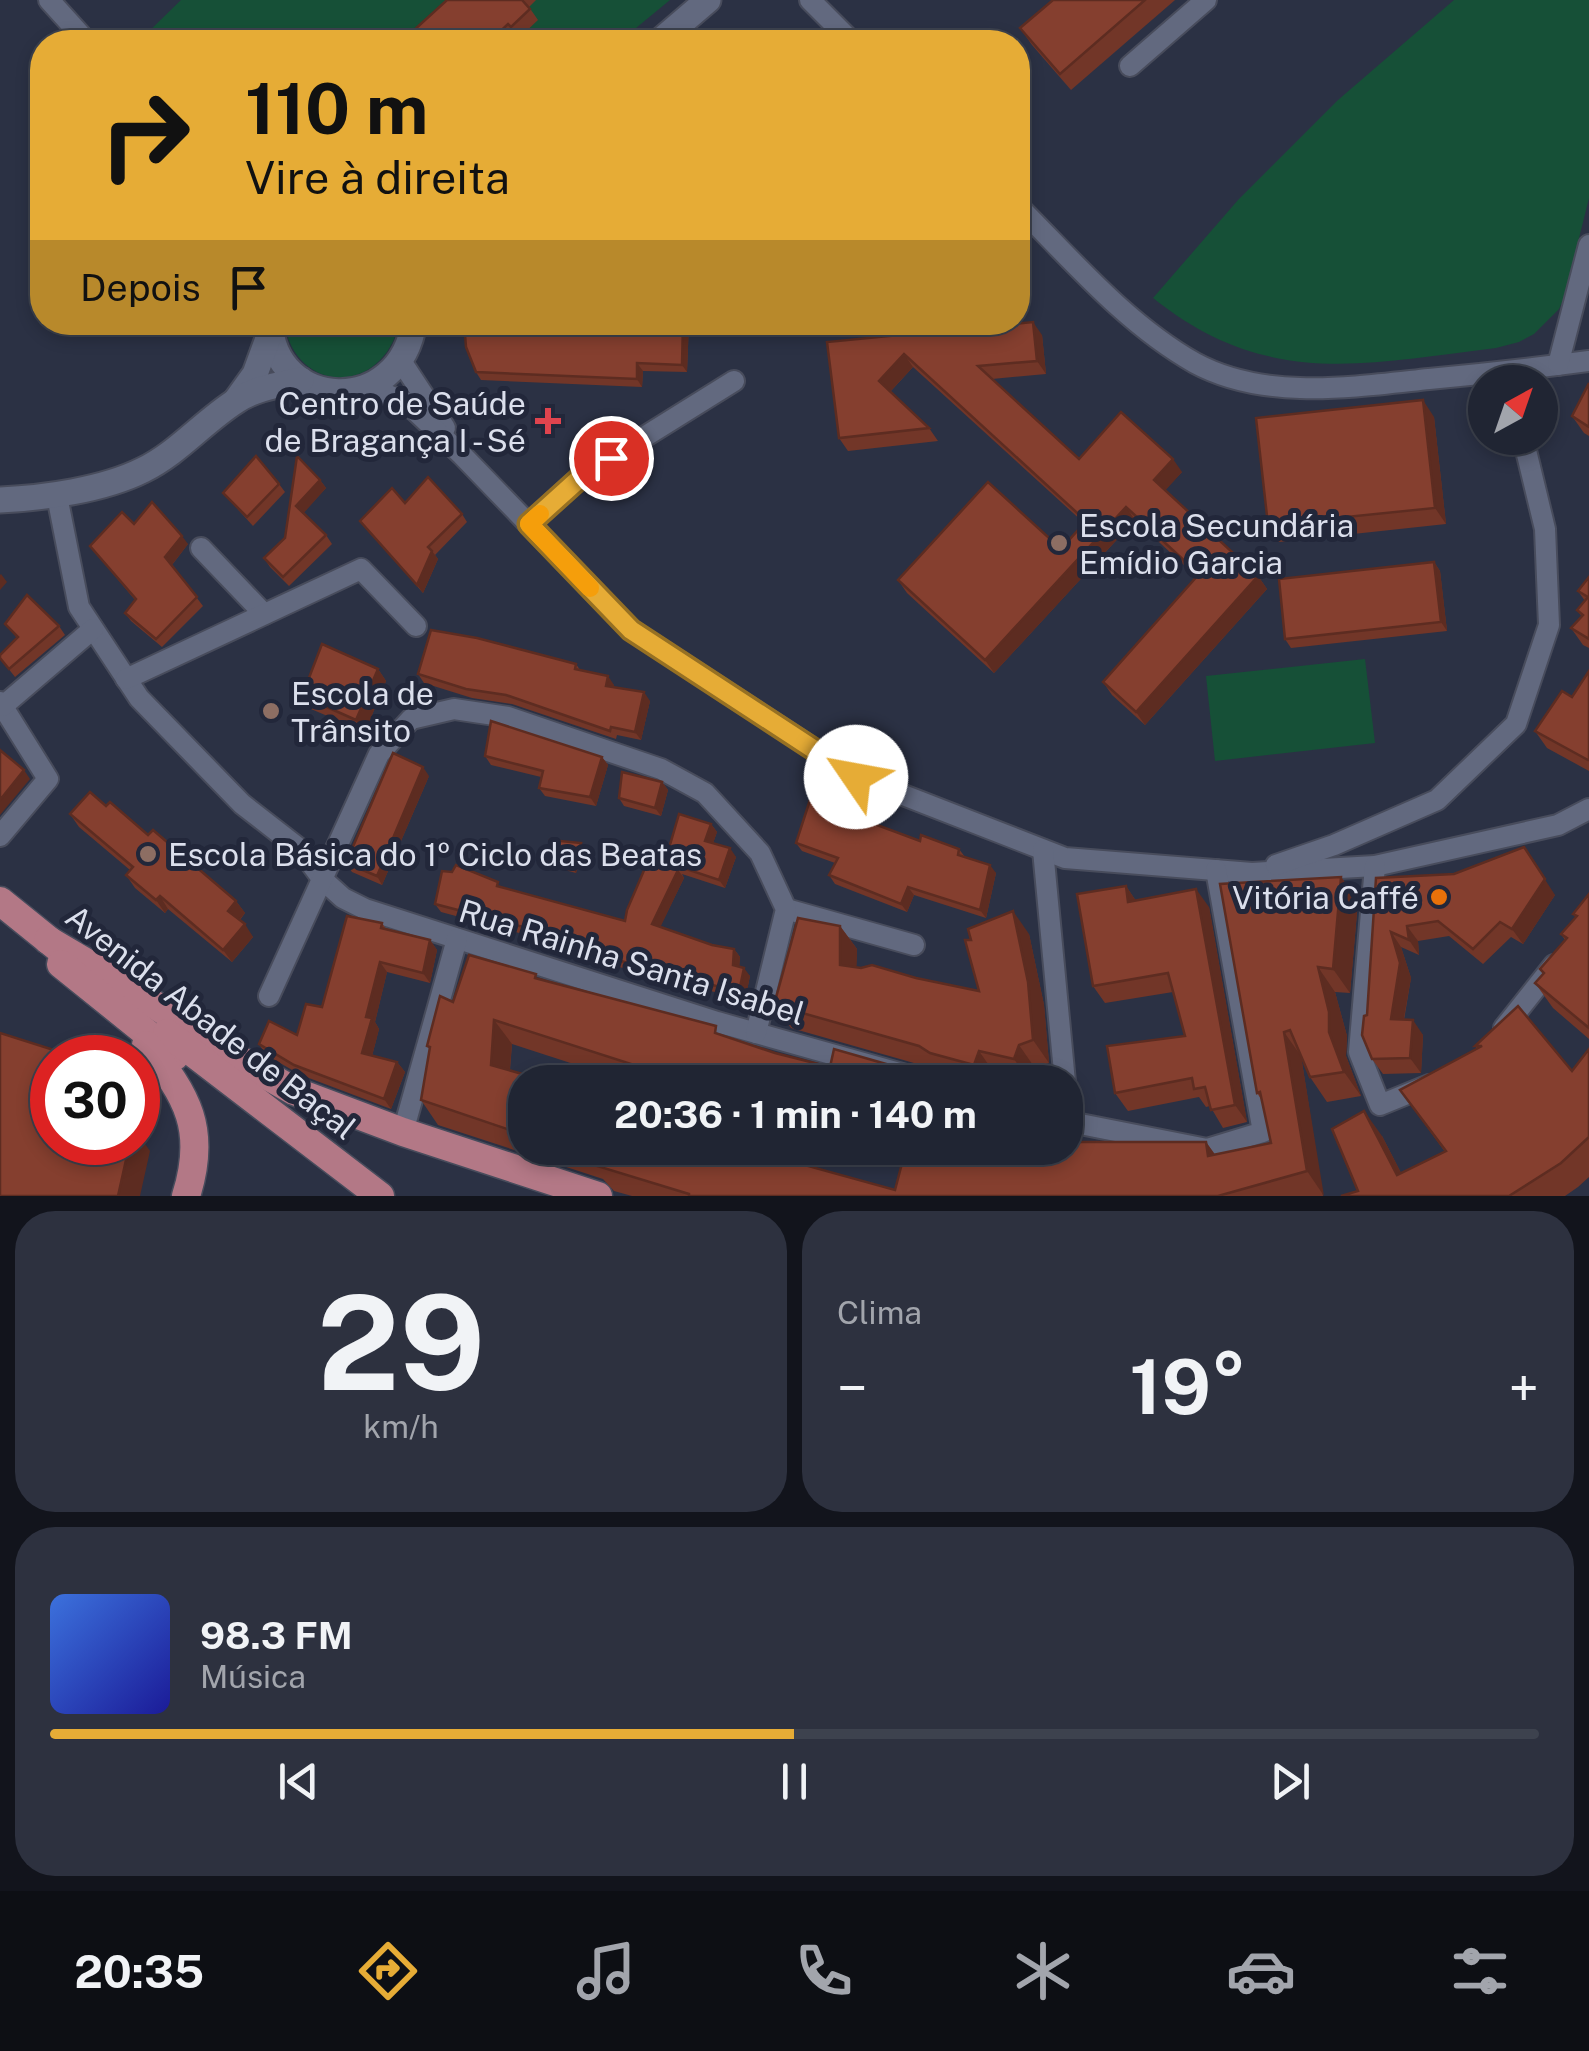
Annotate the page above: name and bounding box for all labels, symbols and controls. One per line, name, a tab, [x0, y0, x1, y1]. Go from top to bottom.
text: 110 m	[245, 67, 429, 150]
icon: right	[80, 70, 210, 200]
text: Vire à direita	[245, 151, 510, 204]
icon: arrive	[221, 260, 276, 315]
text: Depois	[80, 265, 201, 310]
north arrow	[1468, 365, 1558, 455]
map controls	[1468, 365, 1558, 455]
place label: Centro de Saúde de Bragança I - Sé	[264, 385, 526, 459]
marker: Centro de Saúde de Bragança I - Sé	[535, 408, 561, 434]
pin	[569, 416, 654, 501]
icon: arrive	[584, 431, 639, 486]
place label: Escola Secundária Emídio Garcia	[1079, 507, 1354, 581]
marker: Escola Secundária Emídio Garcia	[1048, 532, 1070, 554]
place label: Escola de Trânsito	[291, 675, 434, 749]
marker: Escola de Trânsito	[260, 700, 282, 722]
position arrow	[804, 725, 908, 829]
place label: Escola Básica do 1º Ciclo das Beatas	[168, 836, 702, 873]
marker: Escola Básica do 1º Ciclo das Beatas	[137, 843, 159, 865]
place label: Vitória Caffé	[1232, 879, 1419, 916]
marker: Vitória Caffé	[1428, 886, 1450, 908]
street label: Rua Rainha Santa Isabel	[455, 892, 809, 1032]
street label: Avenida Abade de Baçal	[59, 897, 363, 1147]
speed limit sign: 30	[30, 1035, 160, 1165]
text: 20:36 · 1 min · 140 m	[614, 1092, 977, 1137]
text: 29	[317, 1267, 485, 1419]
text: Clima	[837, 1294, 922, 1331]
text: 19°	[1129, 1343, 1247, 1431]
text: −	[837, 1356, 868, 1420]
text: +	[1508, 1356, 1539, 1420]
text: km/h	[363, 1408, 439, 1445]
text: 98.3 FM	[200, 1613, 353, 1658]
text: Música	[200, 1658, 306, 1695]
icon: previous	[271, 1754, 326, 1809]
icon: pause	[767, 1754, 822, 1809]
icon: next	[1263, 1754, 1318, 1809]
icon: directions	[353, 1936, 423, 2006]
icon: music	[571, 1936, 641, 2006]
icon: phone	[789, 1936, 859, 2006]
icon: climate	[1008, 1936, 1078, 2006]
icon: car	[1226, 1936, 1296, 2006]
icon: filters	[1445, 1936, 1515, 2006]
text: 20:35	[74, 1945, 204, 1998]

